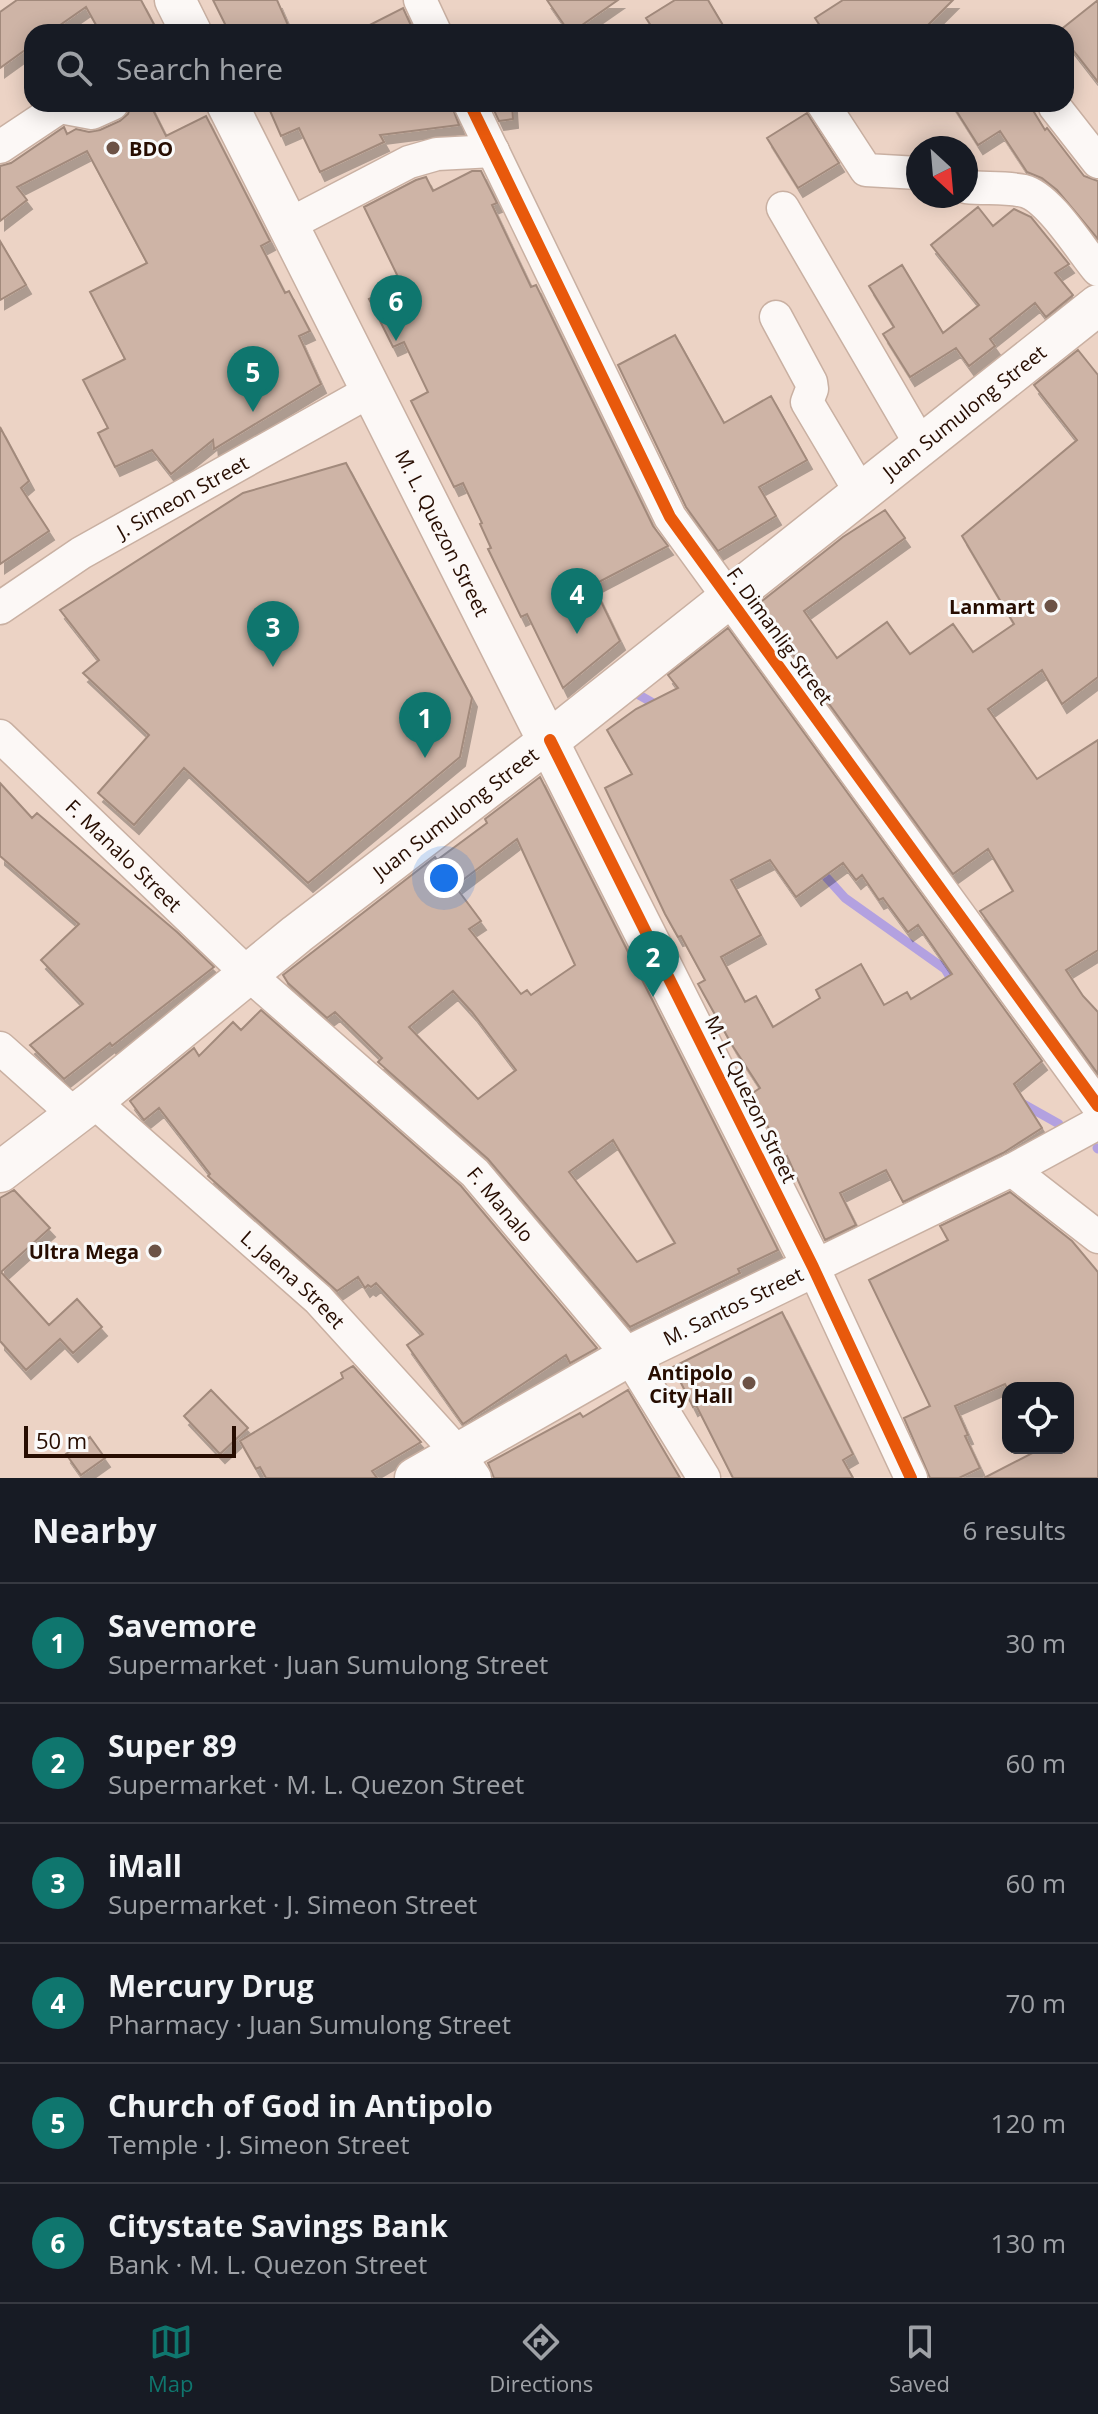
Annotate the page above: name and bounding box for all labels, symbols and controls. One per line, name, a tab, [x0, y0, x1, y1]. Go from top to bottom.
search box	[24, 24, 1074, 112]
icon: search	[52, 46, 96, 90]
text: Search here	[116, 48, 283, 89]
place label: BDO	[129, 135, 173, 162]
north arrow	[906, 136, 978, 208]
marker: BDO	[104, 139, 122, 157]
pin: 6	[370, 275, 422, 341]
street label: Juan Sumulong Street	[875, 338, 1051, 486]
pin: 5	[227, 346, 279, 412]
street label: M. L. Quezon Street	[390, 445, 496, 621]
street label: J. Simeon Street	[110, 449, 253, 545]
street label: F. Dimanlig Street	[721, 562, 839, 710]
pin: 4	[551, 568, 603, 634]
place label: Lanmart	[949, 593, 1035, 620]
marker: Lanmart	[1042, 597, 1060, 615]
pin: 3	[247, 601, 299, 667]
pin: 1	[399, 692, 451, 758]
street label: Juan Sumulong Street	[365, 741, 543, 886]
street label: F. Manalo Street	[60, 793, 188, 917]
your location	[424, 858, 464, 898]
pin: 2	[627, 931, 679, 997]
street label: M. L. Quezon Street	[699, 1011, 803, 1187]
street label: F. Manalo	[462, 1161, 540, 1247]
street label: L. Jaena Street	[235, 1224, 351, 1334]
place label: Ultra Mega	[29, 1238, 139, 1265]
marker: Ultra Mega	[146, 1242, 164, 1260]
street label: M. Santos Street	[659, 1260, 807, 1352]
place label: Antipolo City Hall	[648, 1359, 733, 1409]
marker: Antipolo City Hall	[740, 1374, 758, 1392]
map controls	[1002, 1382, 1074, 1454]
button: locate	[1002, 1382, 1074, 1454]
scale bar	[24, 1422, 236, 1458]
text: 50 m	[36, 1425, 87, 1455]
text: Nearby	[32, 1507, 157, 1553]
text: 6 results	[963, 1512, 1066, 1548]
text: Savemore	[108, 1605, 257, 1646]
text: 1	[51, 1625, 65, 1661]
text: 30 m	[1005, 1625, 1066, 1661]
text: Supermarket · Juan Sumulong Street	[108, 1646, 548, 1682]
text: Super 89	[108, 1725, 237, 1766]
text: 2	[51, 1745, 65, 1781]
text: 60 m	[1005, 1745, 1066, 1781]
text: Supermarket · M. L. Quezon Street	[108, 1766, 524, 1802]
text: iMall	[108, 1845, 182, 1886]
text: 3	[51, 1865, 65, 1901]
text: 60 m	[1005, 1865, 1066, 1901]
text: Supermarket · J. Simeon Street	[108, 1886, 477, 1922]
text: Mercury Drug	[108, 1965, 314, 2006]
text: 4	[51, 1985, 65, 2021]
text: 70 m	[1005, 1985, 1066, 2021]
text: Pharmacy · Juan Sumulong Street	[108, 2006, 511, 2042]
text: Church of God in Antipolo	[108, 2085, 493, 2126]
text: 5	[51, 2105, 65, 2141]
text: 120 m	[991, 2105, 1066, 2141]
text: Temple · J. Simeon Street	[108, 2126, 409, 2162]
text: Citystate Savings Bank	[108, 2205, 448, 2246]
text: 6	[51, 2225, 65, 2261]
text: 130 m	[991, 2225, 1066, 2261]
text: Bank · M. L. Quezon Street	[108, 2246, 427, 2282]
tab: Map	[148, 2320, 193, 2398]
tab: Directions	[489, 2320, 593, 2398]
tab: Saved	[889, 2320, 950, 2398]

